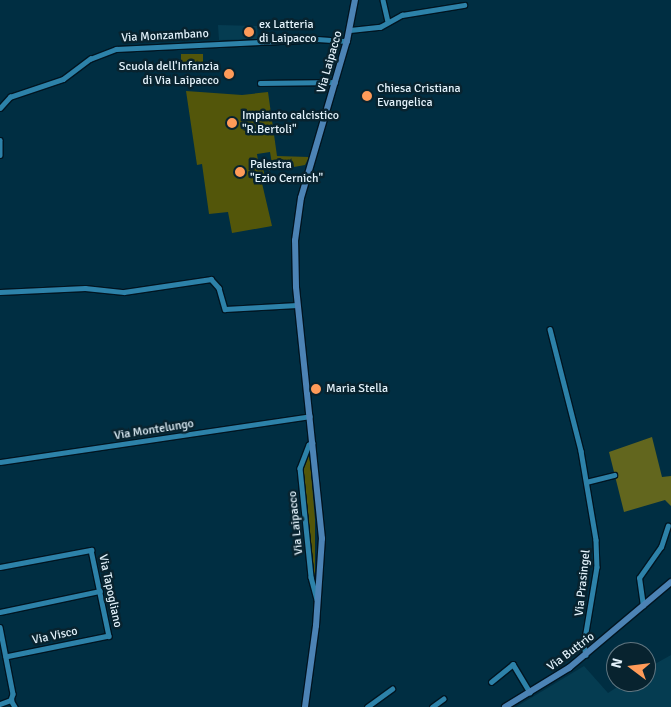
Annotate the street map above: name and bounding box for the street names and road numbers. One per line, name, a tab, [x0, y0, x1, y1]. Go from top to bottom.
street label: Via Monzambano	[121, 27, 209, 45]
street label: Via Laipacco	[314, 29, 346, 95]
street label: Via Montelungo	[113, 417, 195, 443]
street label: Via Laipacco	[285, 490, 307, 556]
street label: Via Prasingel	[572, 549, 594, 617]
street label: Via Tapogliano	[95, 553, 125, 629]
street label: Via Visco	[31, 624, 79, 648]
street label: Via Buttrio	[545, 630, 597, 674]

